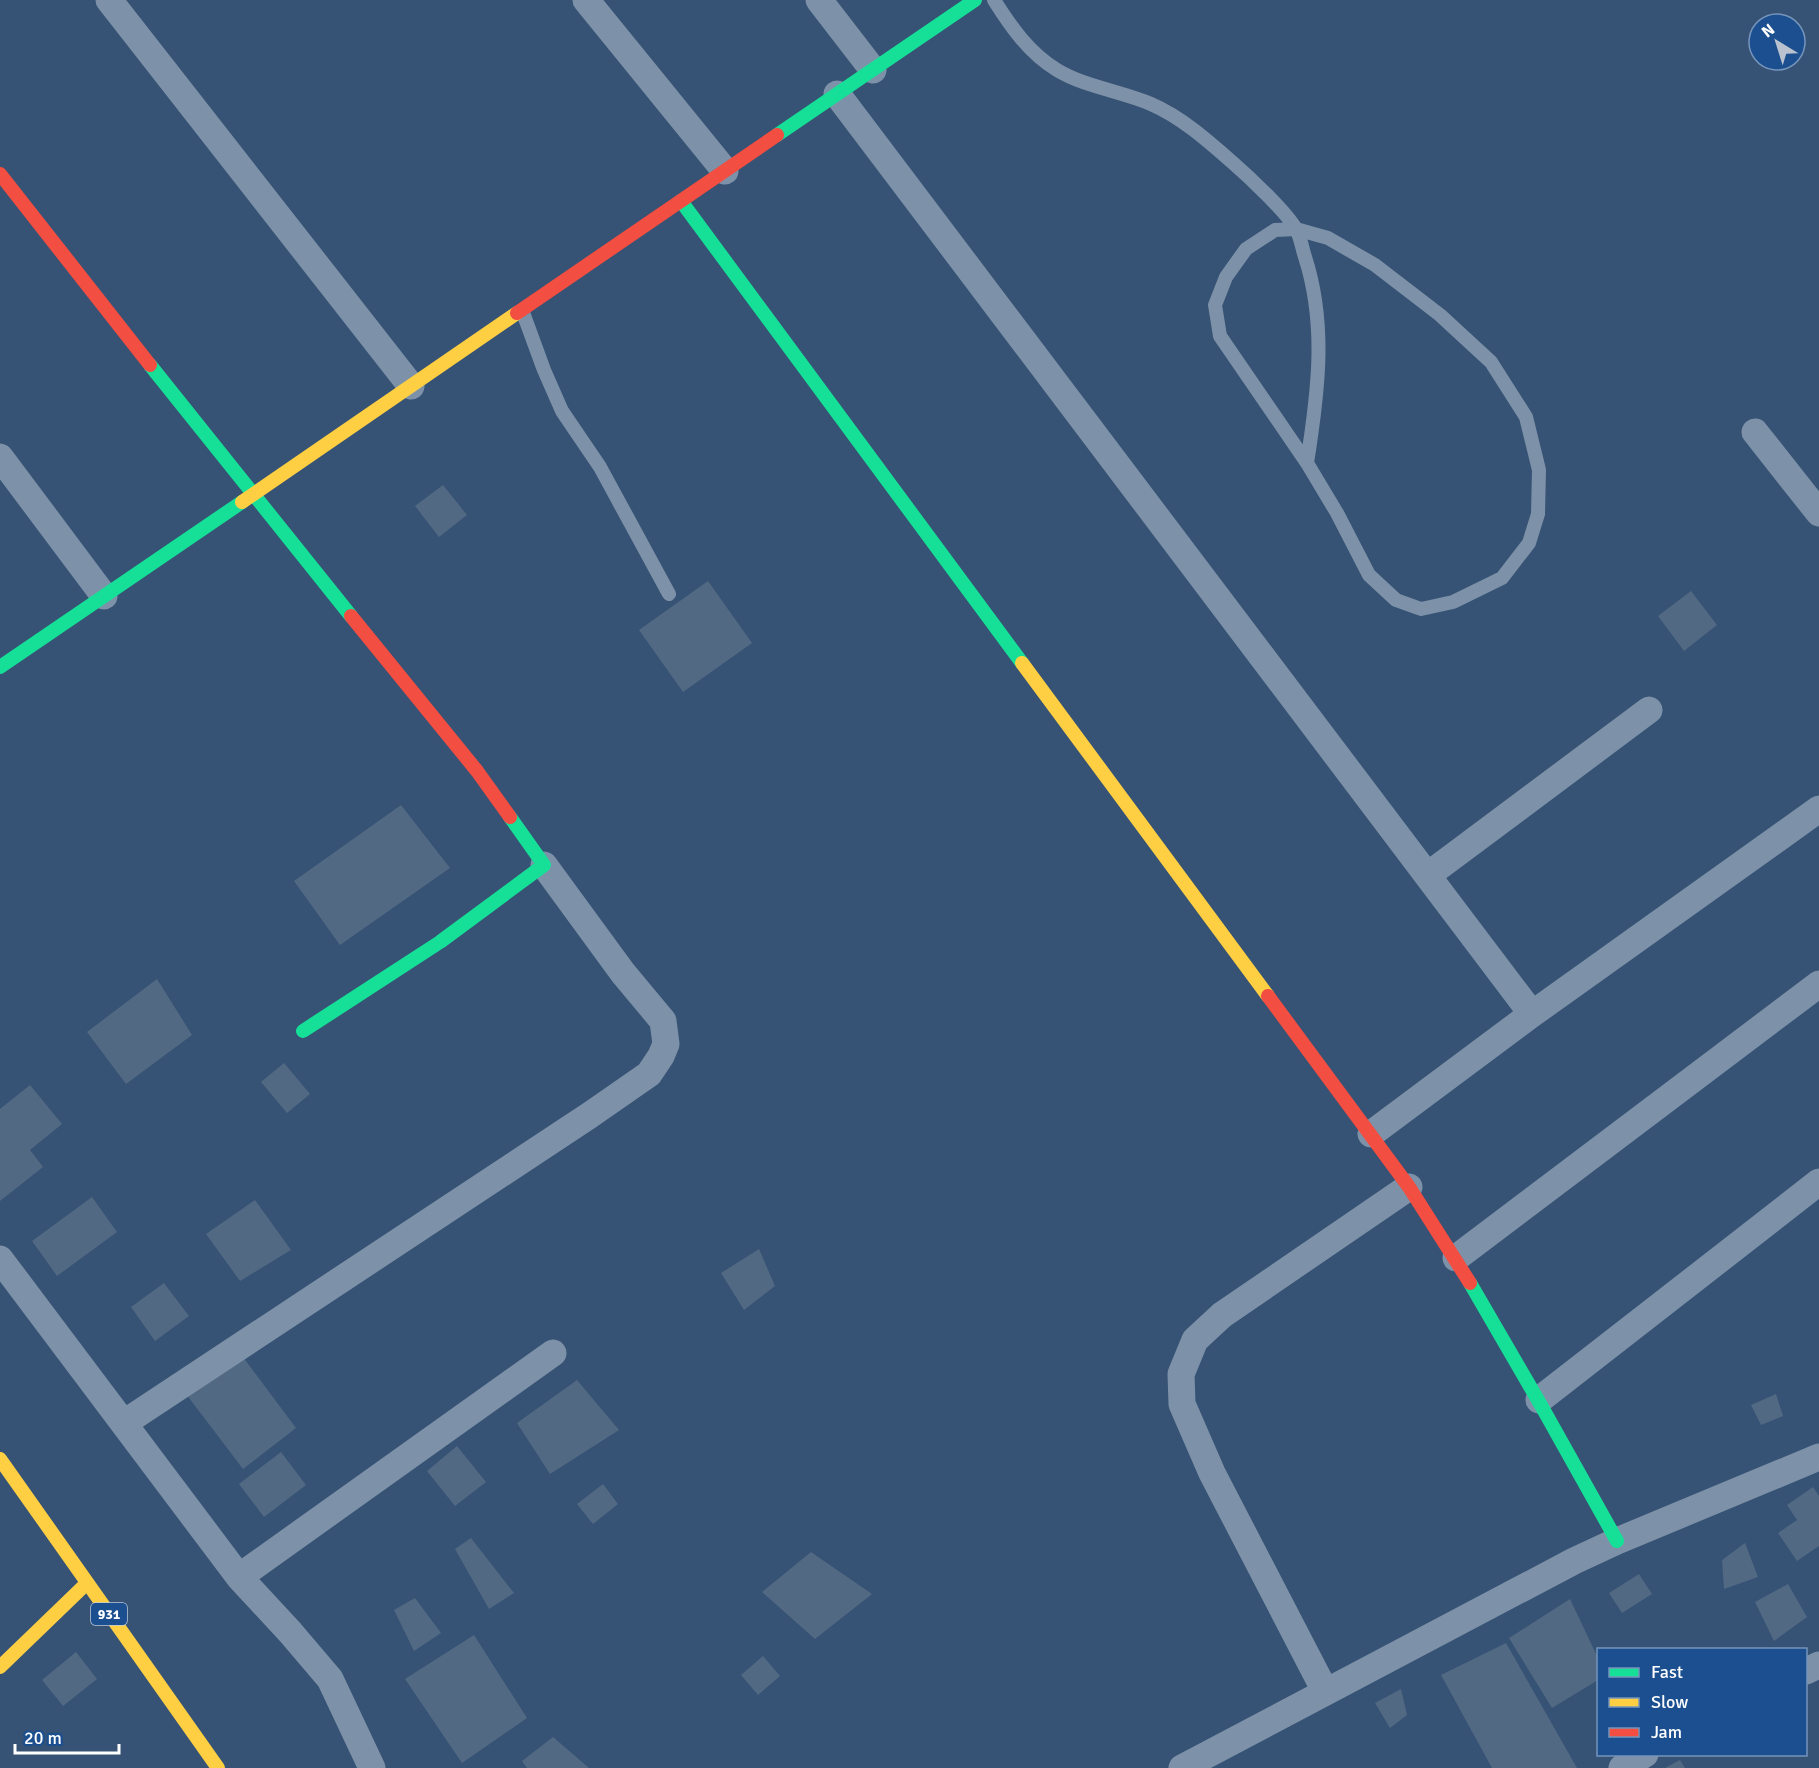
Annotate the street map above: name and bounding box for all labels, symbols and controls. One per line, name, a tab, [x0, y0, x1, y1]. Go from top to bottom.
north arrow	[1747, 12, 1807, 72]
text: N	[1758, 20, 1779, 42]
road number: 931	[91, 1603, 127, 1625]
legend	[1597, 1648, 1807, 1756]
text: Fast	[1651, 1661, 1683, 1683]
text: Slow	[1651, 1691, 1688, 1713]
scale bar	[15, 1717, 118, 1755]
text: Jam	[1651, 1721, 1682, 1743]
text: 20 m	[24, 1727, 62, 1749]

